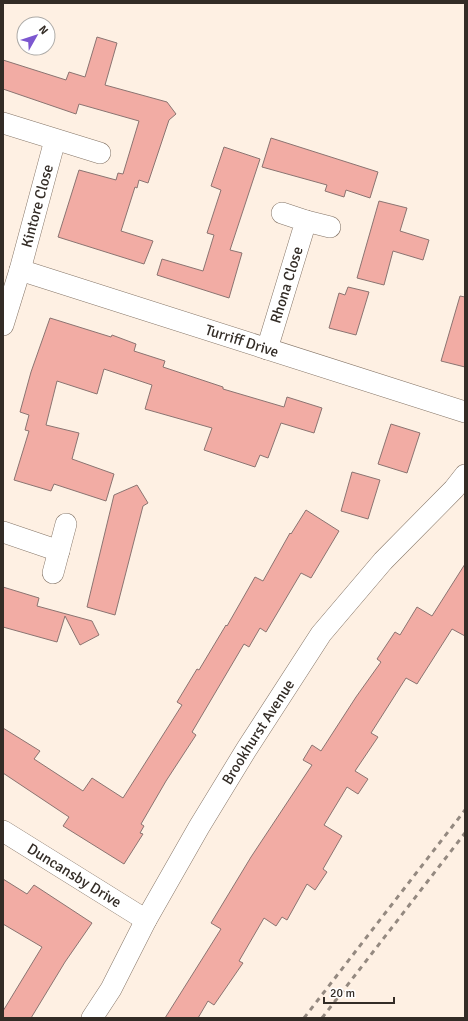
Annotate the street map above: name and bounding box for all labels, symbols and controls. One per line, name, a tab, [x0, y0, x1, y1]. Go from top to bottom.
north arrow	[16, 16, 56, 56]
text: N	[36, 23, 51, 37]
street label: Kintore Close	[17, 162, 57, 249]
street label: Rhona Close	[266, 244, 307, 325]
street label: Turriff Drive	[203, 321, 281, 361]
street label: Brookhurst Avenue	[218, 676, 298, 788]
street label: Duncansby Drive	[24, 839, 125, 911]
scale bar	[324, 979, 394, 1005]
text: 20 m	[330, 986, 355, 1001]

